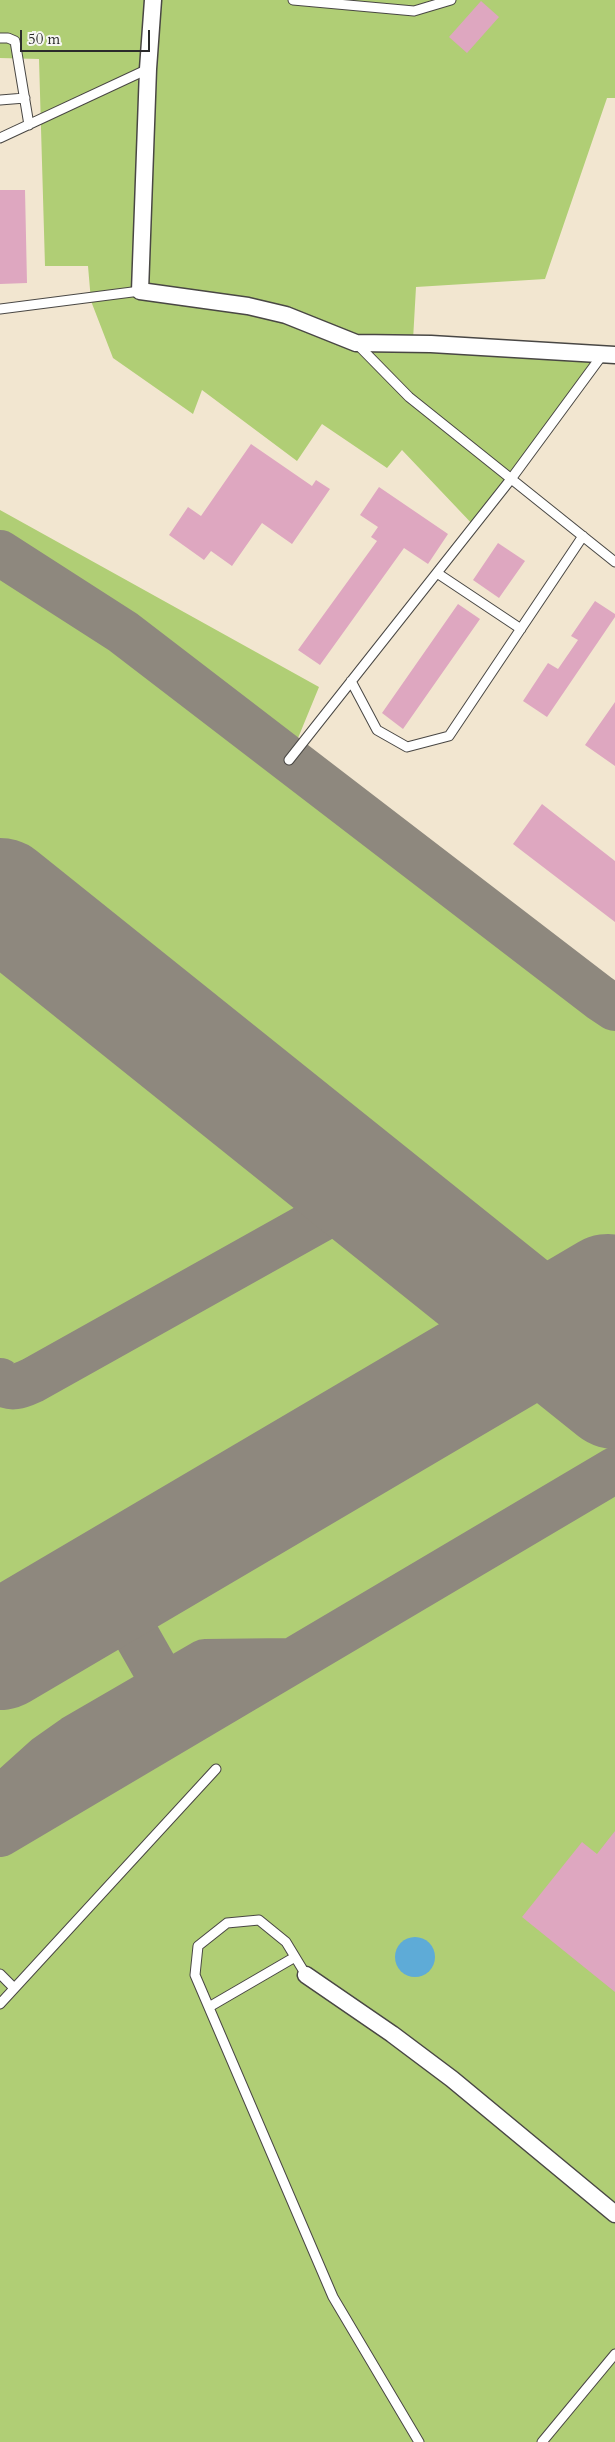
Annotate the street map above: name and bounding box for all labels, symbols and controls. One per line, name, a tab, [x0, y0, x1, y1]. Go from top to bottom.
scale bar	[22, 20, 152, 52]
text: 50 m	[28, 29, 60, 49]

